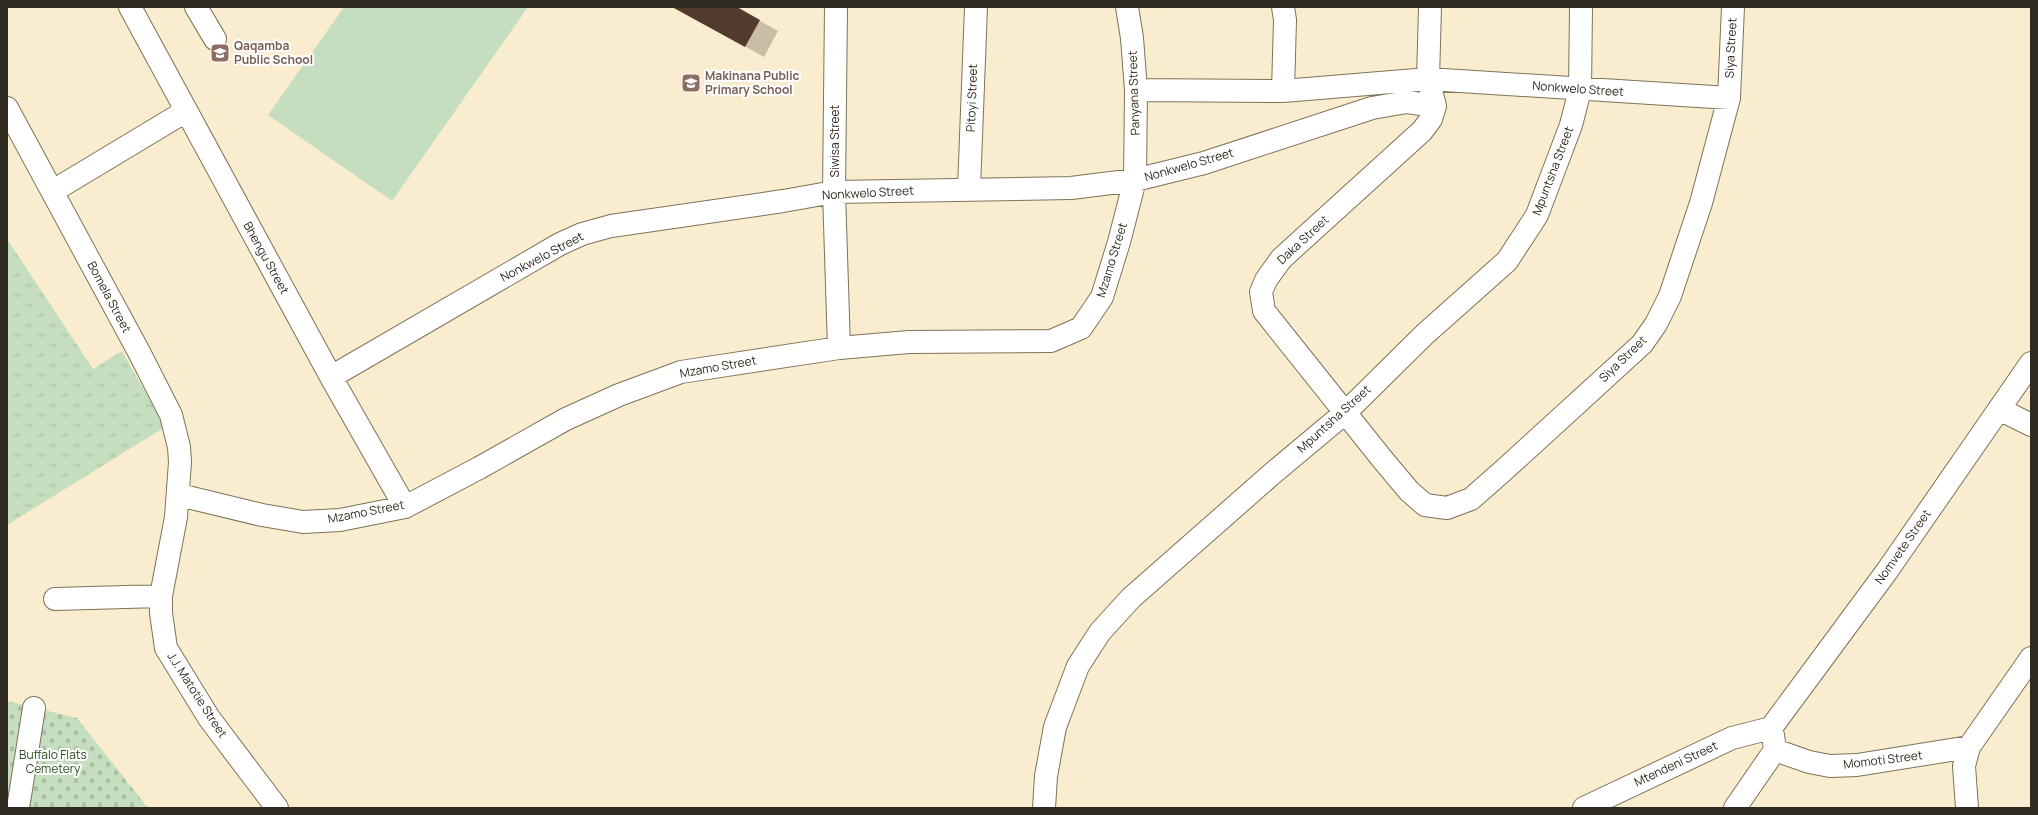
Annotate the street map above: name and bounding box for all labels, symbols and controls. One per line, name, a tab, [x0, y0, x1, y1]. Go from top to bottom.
street label: Siya Street	[1720, 17, 1741, 79]
place label: Qaqamba Public School	[234, 37, 313, 68]
school or university icon: Qaqamba Public School	[209, 42, 231, 64]
street label: Panyana Street	[1124, 50, 1143, 136]
street label: Pitoyi Street	[962, 63, 981, 132]
place label: Makinana Public Primary School	[705, 67, 800, 98]
school or university icon: Makinana Public Primary School	[680, 72, 702, 94]
street label: Nonkwelo Street	[1532, 77, 1625, 100]
street label: Siwisa Street	[826, 104, 843, 177]
street label: Mpuntsha Street	[1528, 124, 1577, 218]
street label: Nonkwelo Street	[1142, 144, 1236, 185]
street label: Nonkwelo Street	[822, 182, 915, 203]
street label: Daka Street	[1273, 211, 1332, 268]
street label: Bhengu Street	[240, 219, 293, 297]
street label: Mzamo Street	[1092, 220, 1131, 299]
street label: Nonkwelo Street	[497, 227, 587, 286]
street label: Bomela Street	[83, 258, 136, 336]
street label: Siya Street	[1595, 331, 1650, 386]
street label: Mzamo Street	[678, 351, 758, 382]
street label: Mpuntsha Street	[1293, 381, 1374, 456]
street label: Mzamo Street	[326, 496, 406, 527]
street label: Nomvete Street	[1871, 506, 1935, 587]
street label: J.J. Matotie Street	[163, 649, 232, 741]
street label: Mtendeni Street	[1631, 737, 1720, 790]
park label: Buffalo Flats Cemetery	[19, 746, 87, 777]
street label: Momoti Street	[1842, 746, 1924, 773]

